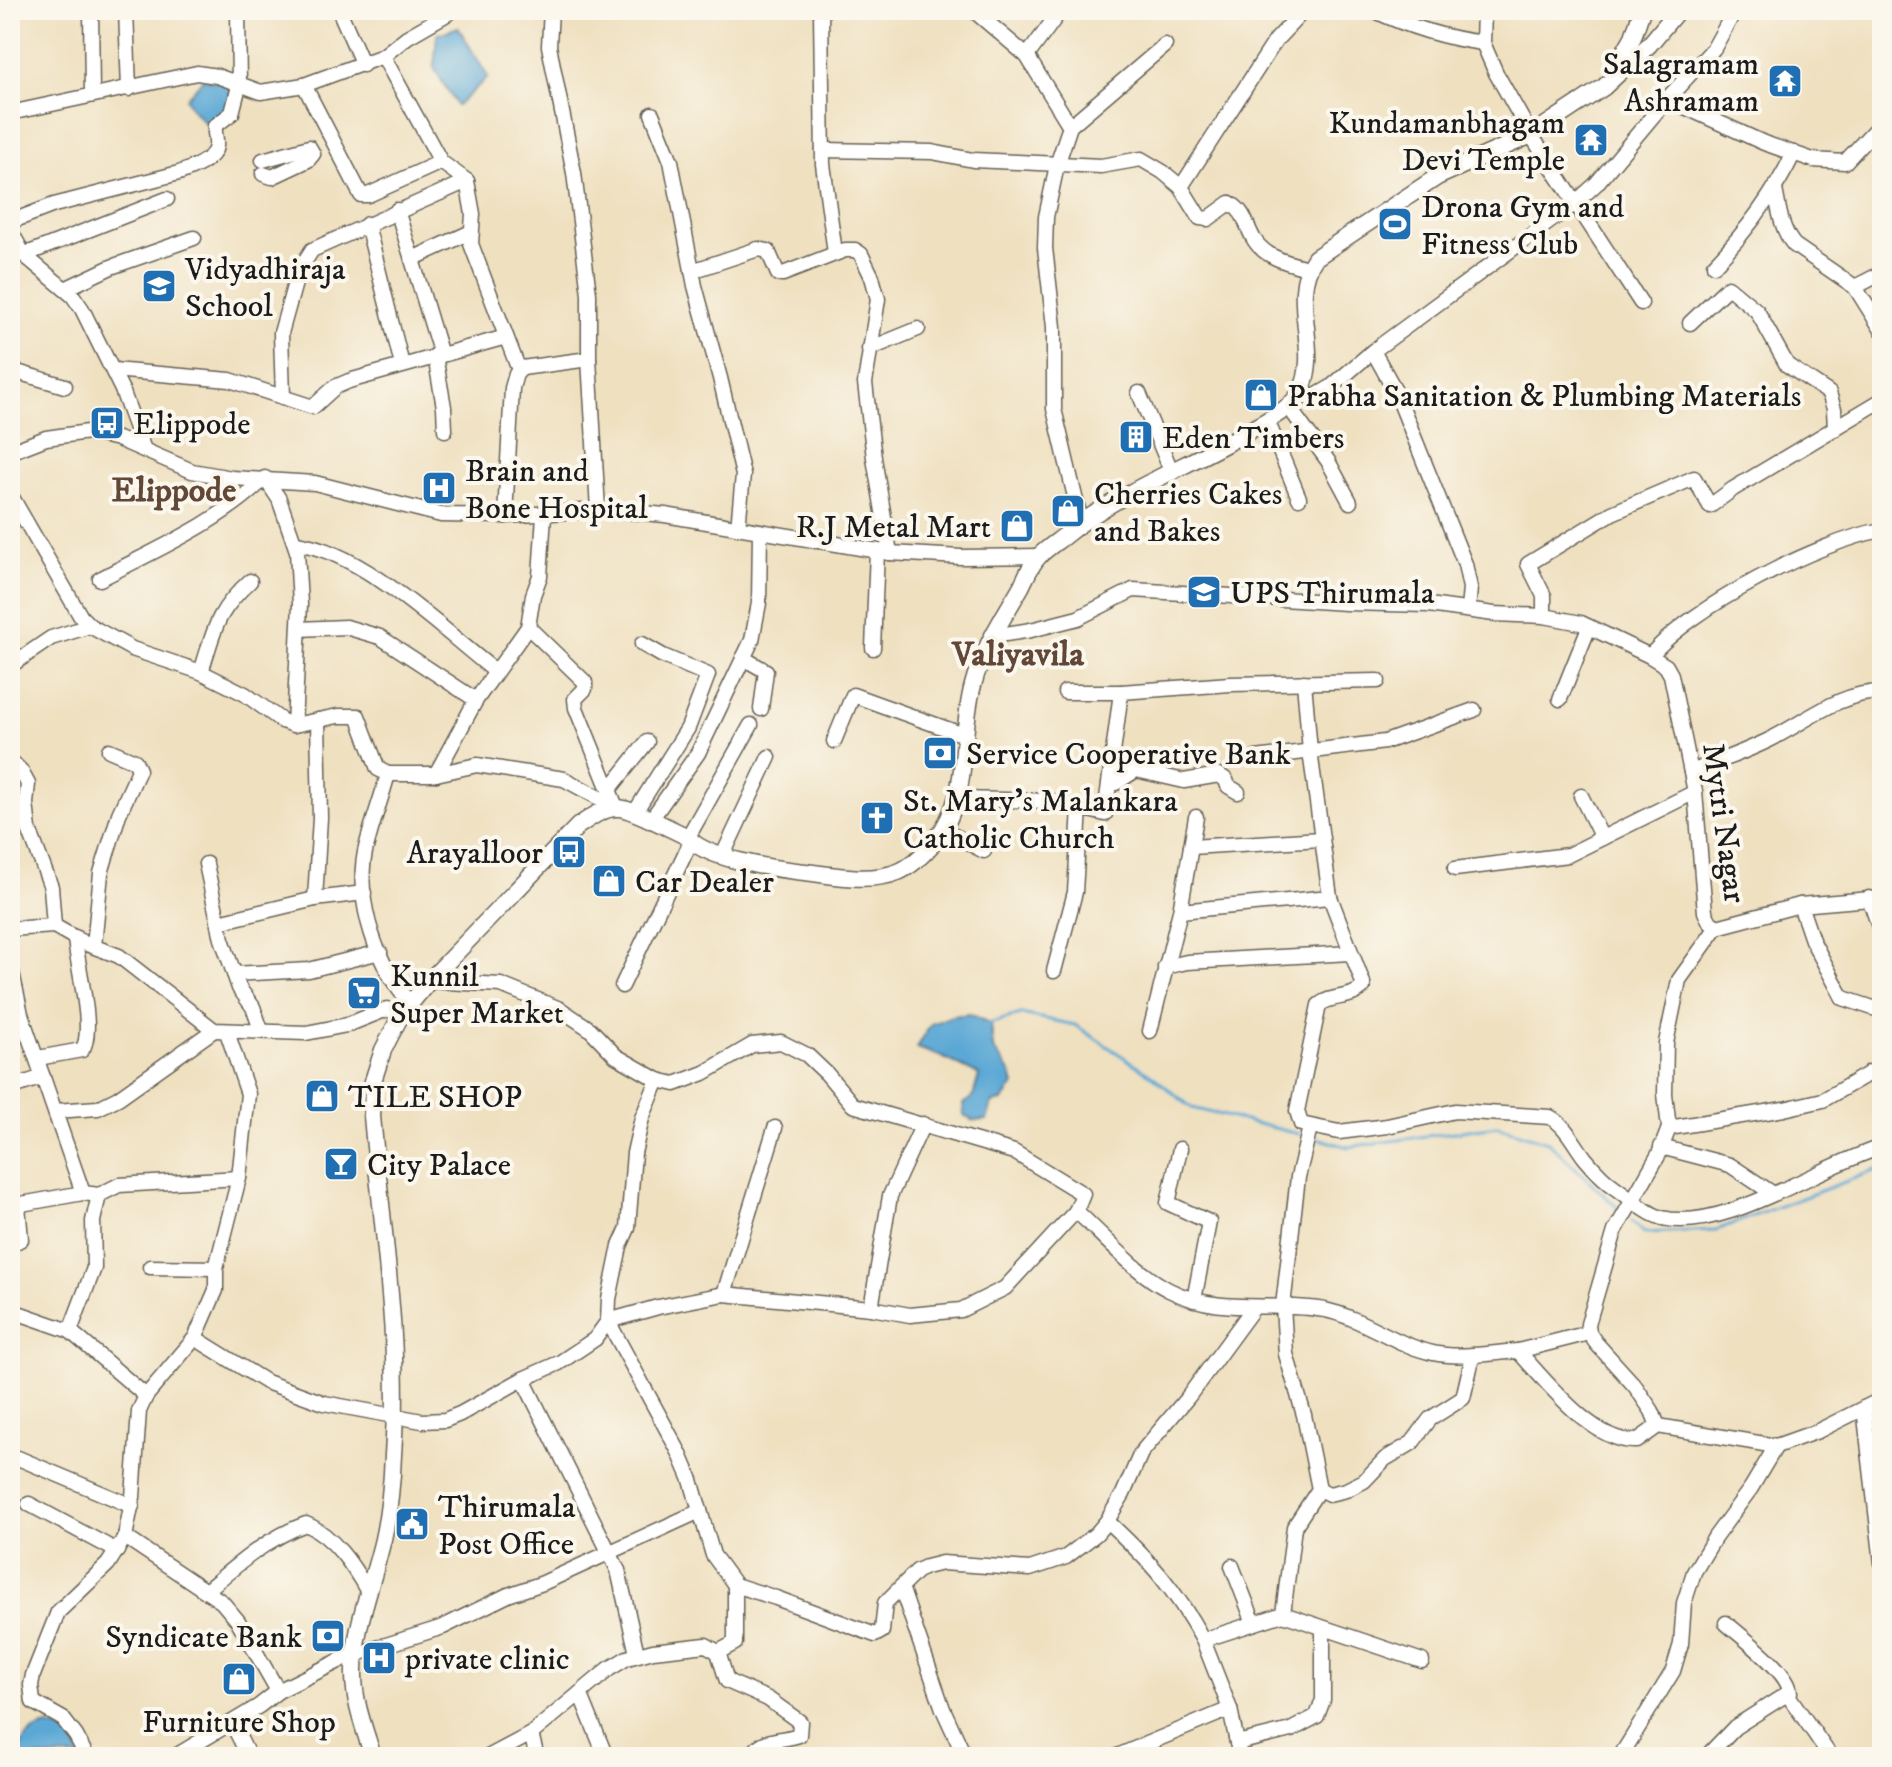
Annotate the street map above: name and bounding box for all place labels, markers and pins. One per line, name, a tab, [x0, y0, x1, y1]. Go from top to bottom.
place label: Salagramam Ashramam	[1603, 45, 1759, 122]
temple icon: Salagramam Ashramam	[1766, 62, 1804, 100]
place label: Kundamanbhagam Devi Temple	[1328, 104, 1565, 181]
temple icon: Kundamanbhagam Devi Temple	[1572, 121, 1610, 159]
place label: Drona Gym and Fitness Club	[1421, 188, 1624, 265]
sports icon: Drona Gym and Fitness Club	[1376, 205, 1414, 243]
place label: Vidyadhiraja School	[184, 250, 346, 327]
school or university icon: Vidyadhiraja School	[140, 267, 178, 305]
shop icon: Prabha Sanitation & Plumbing Materials	[1242, 376, 1280, 414]
place label: Prabha Sanitation & Plumbing Materials	[1287, 377, 1801, 417]
bus stop icon: Elippode	[88, 404, 126, 442]
place label: Elippode	[133, 405, 250, 445]
building icon: Eden Timbers	[1117, 418, 1155, 456]
place label: Eden Timbers	[1162, 419, 1345, 459]
place label: Brain and Bone Hospital	[465, 452, 648, 529]
hospital icon: Brain and Bone Hospital	[420, 469, 458, 507]
place label: Cherries Cakes and Bakes	[1094, 475, 1282, 552]
shop icon: Cherries Cakes and Bakes	[1049, 492, 1087, 530]
shop icon: R.J Metal Mart	[998, 507, 1036, 545]
place label: R.J Metal Mart	[796, 508, 991, 548]
school or university icon: UPS Thirumala	[1185, 573, 1223, 611]
place label: UPS Thirumala	[1230, 574, 1435, 614]
bank icon: Service Cooperative Bank	[921, 734, 959, 772]
place label: Service Cooperative Bank	[966, 735, 1291, 775]
place label: St. Mary's Malankara Catholic Church	[903, 782, 1178, 859]
church icon: St. Mary's Malankara Catholic Church	[858, 799, 896, 837]
bus stop icon: Arayalloor	[550, 833, 588, 871]
place label: Arayalloor	[406, 834, 543, 874]
shop icon: Car Dealer	[590, 862, 628, 900]
place label: Car Dealer	[635, 863, 774, 903]
place label: Kunnil Super Market	[390, 957, 564, 1034]
supermarket icon: Kunnil Super Market	[345, 974, 383, 1012]
shop icon: TILE SHOP	[303, 1077, 341, 1115]
place label: TILE SHOP	[348, 1078, 522, 1118]
bar icon: City Palace	[322, 1145, 360, 1183]
place label: City Palace	[367, 1146, 511, 1186]
place label: Thirumala Post Office	[438, 1488, 576, 1565]
public building icon: Thirumala Post Office	[393, 1505, 431, 1543]
bank icon: Syndicate Bank	[309, 1617, 347, 1655]
place label: Syndicate Bank	[105, 1618, 302, 1658]
hospital icon: private clinic	[360, 1639, 398, 1677]
place label: private clinic	[404, 1640, 570, 1680]
shop icon: Furniture Shop	[220, 1660, 258, 1698]
place label: Furniture Shop	[142, 1703, 336, 1743]

